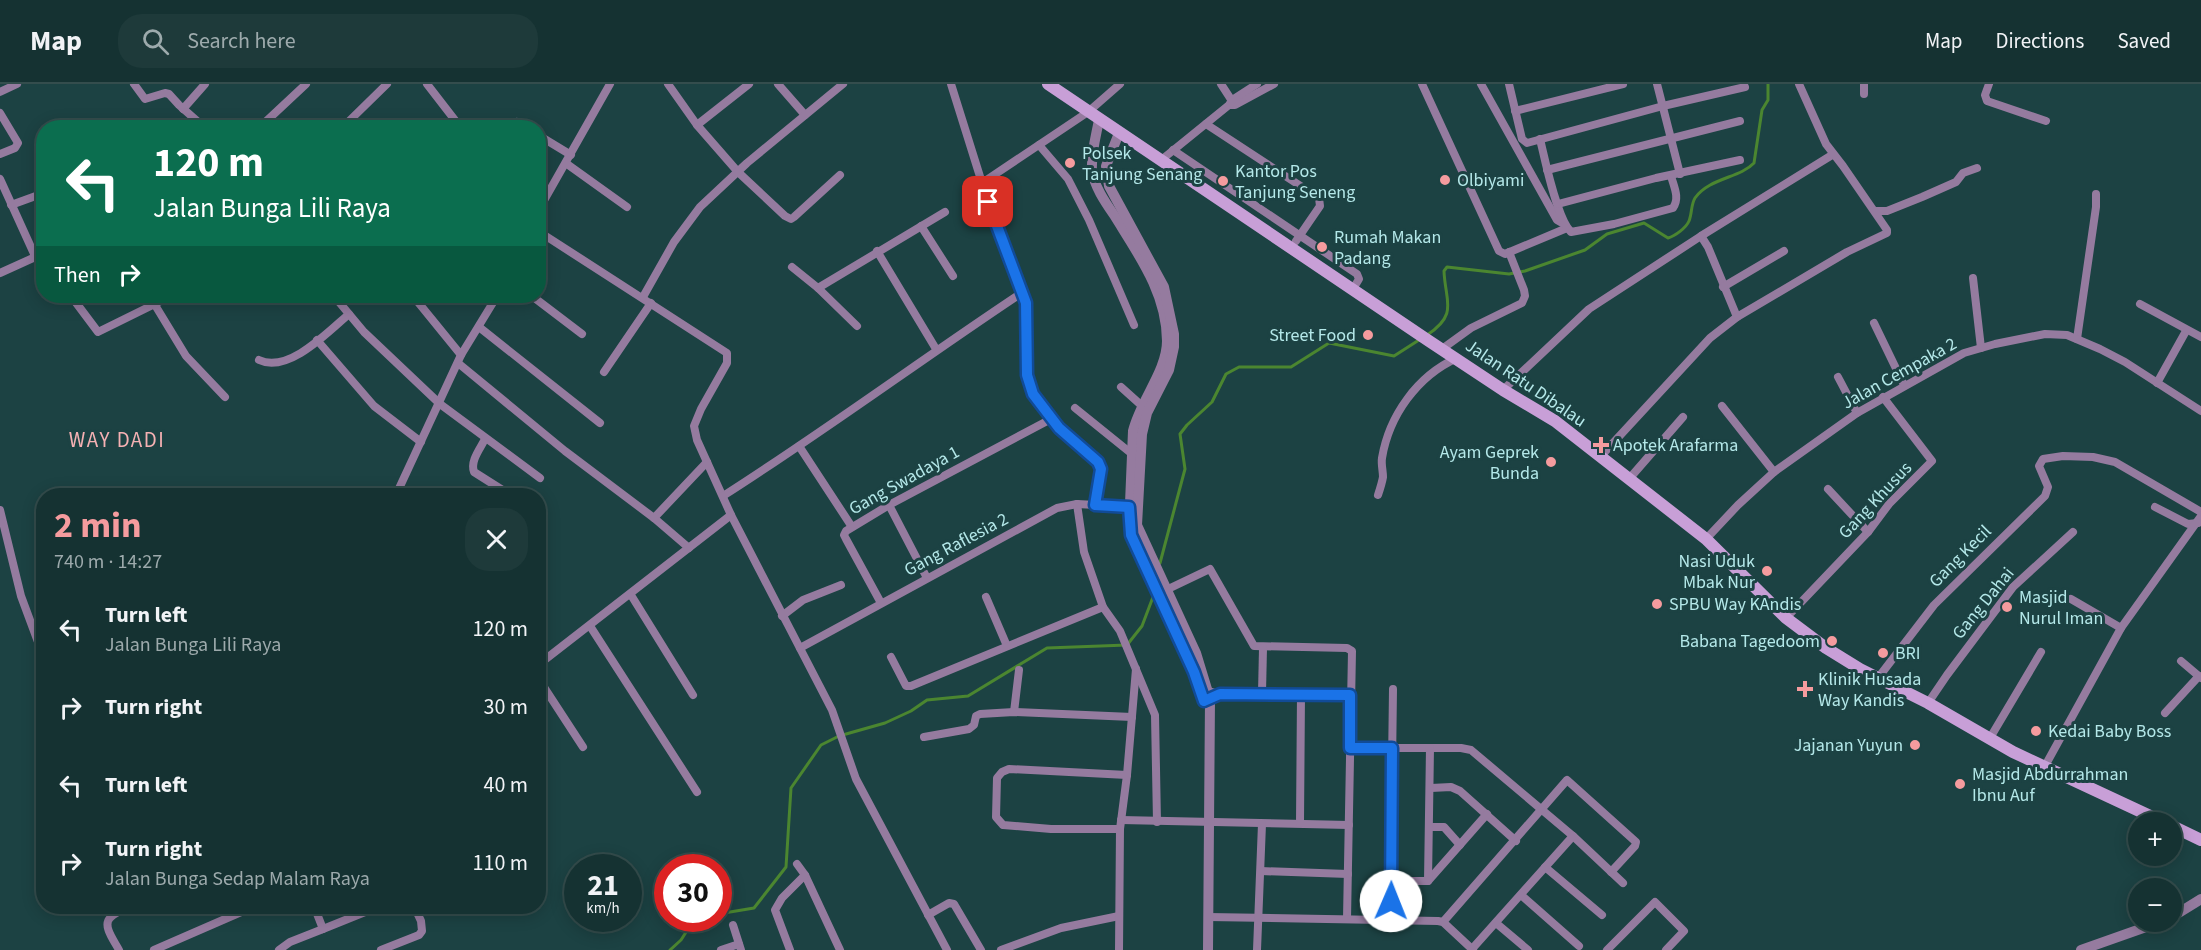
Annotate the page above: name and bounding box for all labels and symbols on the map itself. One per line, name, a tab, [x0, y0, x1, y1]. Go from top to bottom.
place label: Polsek Tanjung Senang	[1082, 141, 1202, 187]
marker: Polsek Tanjung Senang	[1063, 156, 1077, 170]
place label: Kantor Pos Tanjung Seneng	[1235, 159, 1355, 205]
place label: Olbiyami	[1457, 168, 1524, 193]
marker: Olbiyami	[1438, 173, 1452, 187]
marker: Kantor Pos Tanjung Seneng	[1216, 174, 1230, 188]
pin	[962, 176, 1013, 227]
place label: Rumah Makan Padang	[1334, 225, 1441, 271]
marker: Rumah Makan Padang	[1315, 240, 1329, 254]
place label: Street Food	[1269, 323, 1356, 348]
marker: Street Food	[1361, 328, 1375, 342]
street label: Jalan Cempaka 2	[1837, 331, 1961, 415]
street label: Jalan Ratu Dibalau	[1460, 334, 1591, 433]
district label: WAY DADI	[69, 425, 165, 455]
place label: Apotek Arafarma	[1613, 433, 1738, 458]
marker: Apotek Arafarma	[1594, 438, 1608, 452]
street label: Gang Swadaya 1	[844, 440, 964, 521]
place label: Ayam Geprek Bunda	[1440, 440, 1539, 486]
marker: Ayam Geprek Bunda	[1544, 455, 1558, 469]
street label: Gang Khusus	[1833, 456, 1918, 545]
street label: Gang Raflesia 2	[900, 507, 1013, 582]
street label: Gang Kecil	[1924, 520, 1997, 593]
place label: Nasi Uduk Mbak Nur	[1678, 549, 1756, 595]
street label: Gang Dahai	[1947, 562, 2020, 645]
marker: Nasi Uduk Mbak Nur	[1760, 564, 1774, 578]
place label: Masjid Nurul Iman	[2019, 585, 2103, 631]
place label: SPBU Way KAndis	[1669, 592, 1801, 617]
marker: SPBU Way KAndis	[1650, 597, 1664, 611]
marker: Masjid Nurul Iman	[2000, 600, 2014, 614]
place label: Babana Tagedoom	[1679, 629, 1820, 654]
marker: Babana Tagedoom	[1825, 634, 1839, 648]
place label: BRI	[1895, 641, 1921, 666]
marker: BRI	[1876, 646, 1890, 660]
place label: Klinik Husada Way Kandis	[1818, 667, 1921, 713]
marker: Klinik Husada Way Kandis	[1796, 680, 1814, 698]
place label: Kedai Baby Boss	[2048, 719, 2171, 744]
marker: Kedai Baby Boss	[2029, 724, 2043, 738]
place label: Jajanan Yuyun	[1794, 733, 1903, 758]
marker: Jajanan Yuyun	[1908, 738, 1922, 752]
place label: Masjid Abdurrahman Ibnu Auf	[1972, 762, 2128, 808]
marker: Masjid Abdurrahman Ibnu Auf	[1953, 777, 1967, 791]
speed limit sign: 30	[654, 854, 732, 932]
position arrow	[1359, 869, 1423, 933]

